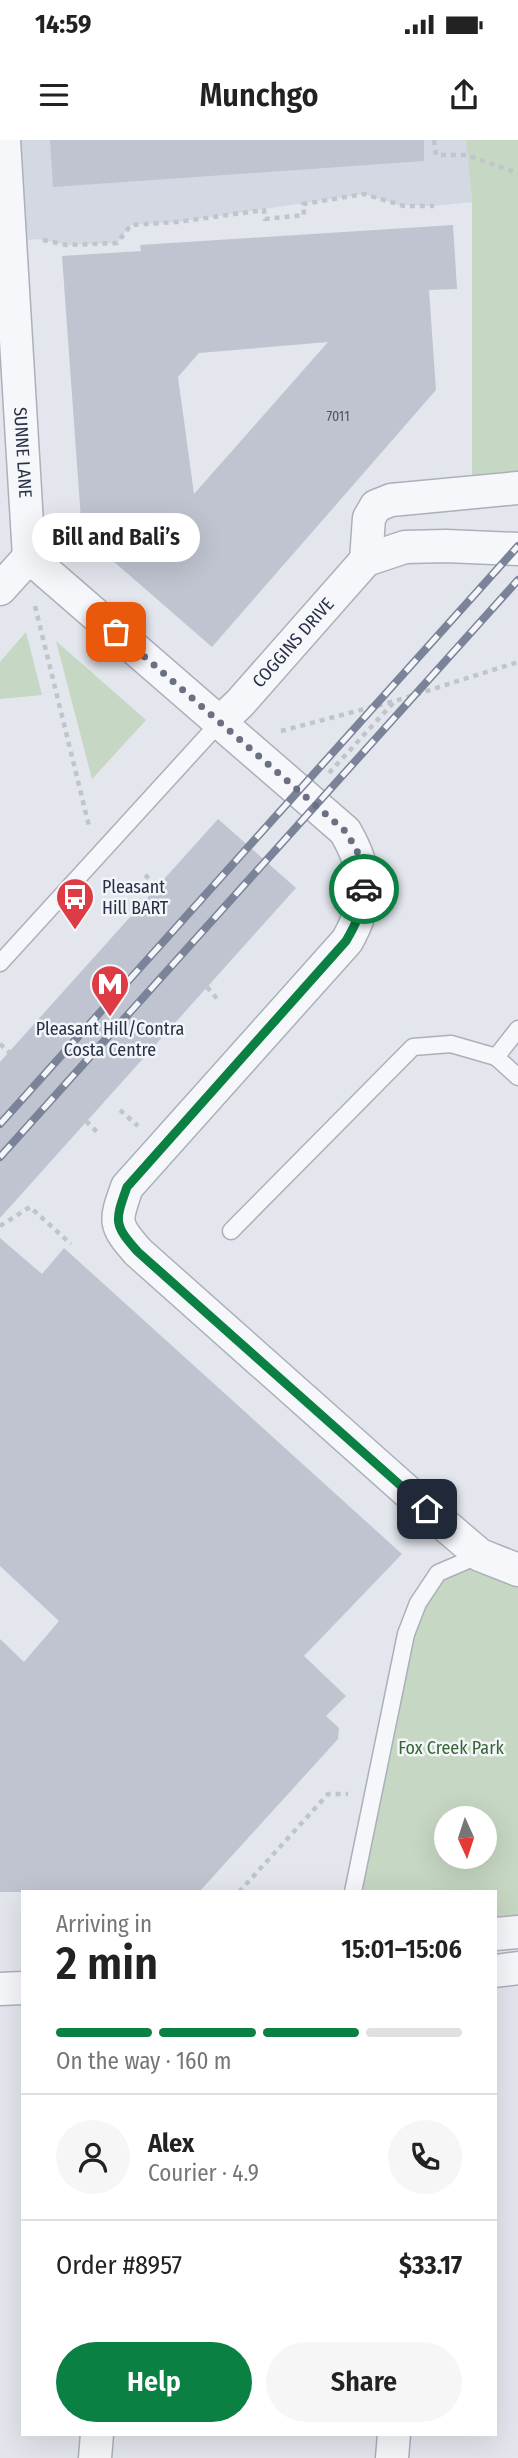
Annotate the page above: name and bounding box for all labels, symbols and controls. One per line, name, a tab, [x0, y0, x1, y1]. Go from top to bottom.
text: 14:59	[35, 9, 91, 40]
icon: menu	[35, 76, 73, 114]
text: Munchgo	[199, 76, 319, 114]
icon: share	[445, 76, 483, 114]
street label: SUNNE LANE	[9, 406, 36, 498]
house number: 7011	[326, 408, 350, 425]
callout: Bill and Bali’s	[32, 513, 200, 562]
text: Bill and Bali’s	[52, 523, 180, 551]
street label: COGGINS DRIVE	[248, 593, 339, 692]
pin	[86, 602, 146, 662]
icon: bag	[97, 613, 135, 651]
courier	[329, 854, 399, 924]
icon: car	[345, 870, 383, 908]
bus stop icon: Pleasant Hill BART	[54, 876, 96, 931]
place label: Pleasant Hill BART	[102, 876, 169, 919]
metro station icon: Pleasant Hill/Contra Costa Centre	[89, 963, 131, 1018]
place label: Pleasant Hill/Contra Costa Centre	[36, 1018, 184, 1061]
pin	[397, 1479, 457, 1539]
icon: home	[408, 1490, 446, 1528]
park label: Fox Creek Park	[398, 1737, 504, 1759]
north arrow	[434, 1806, 497, 1869]
map controls	[434, 1806, 497, 1869]
text: Arriving in	[56, 1910, 152, 1938]
text: 15:01–15:06	[341, 1934, 462, 1965]
text: 2 min	[56, 1936, 158, 1991]
text: On the way · 160 m	[56, 2047, 231, 2075]
button: person	[56, 2120, 130, 2194]
button: phone	[388, 2120, 462, 2194]
text: Alex	[148, 2128, 194, 2159]
text: Courier · 4.9	[148, 2159, 259, 2187]
text: Order #8957	[56, 2250, 182, 2281]
text: $33.17	[399, 2250, 462, 2281]
button: Help	[56, 2342, 252, 2422]
button: Share	[266, 2342, 462, 2422]

